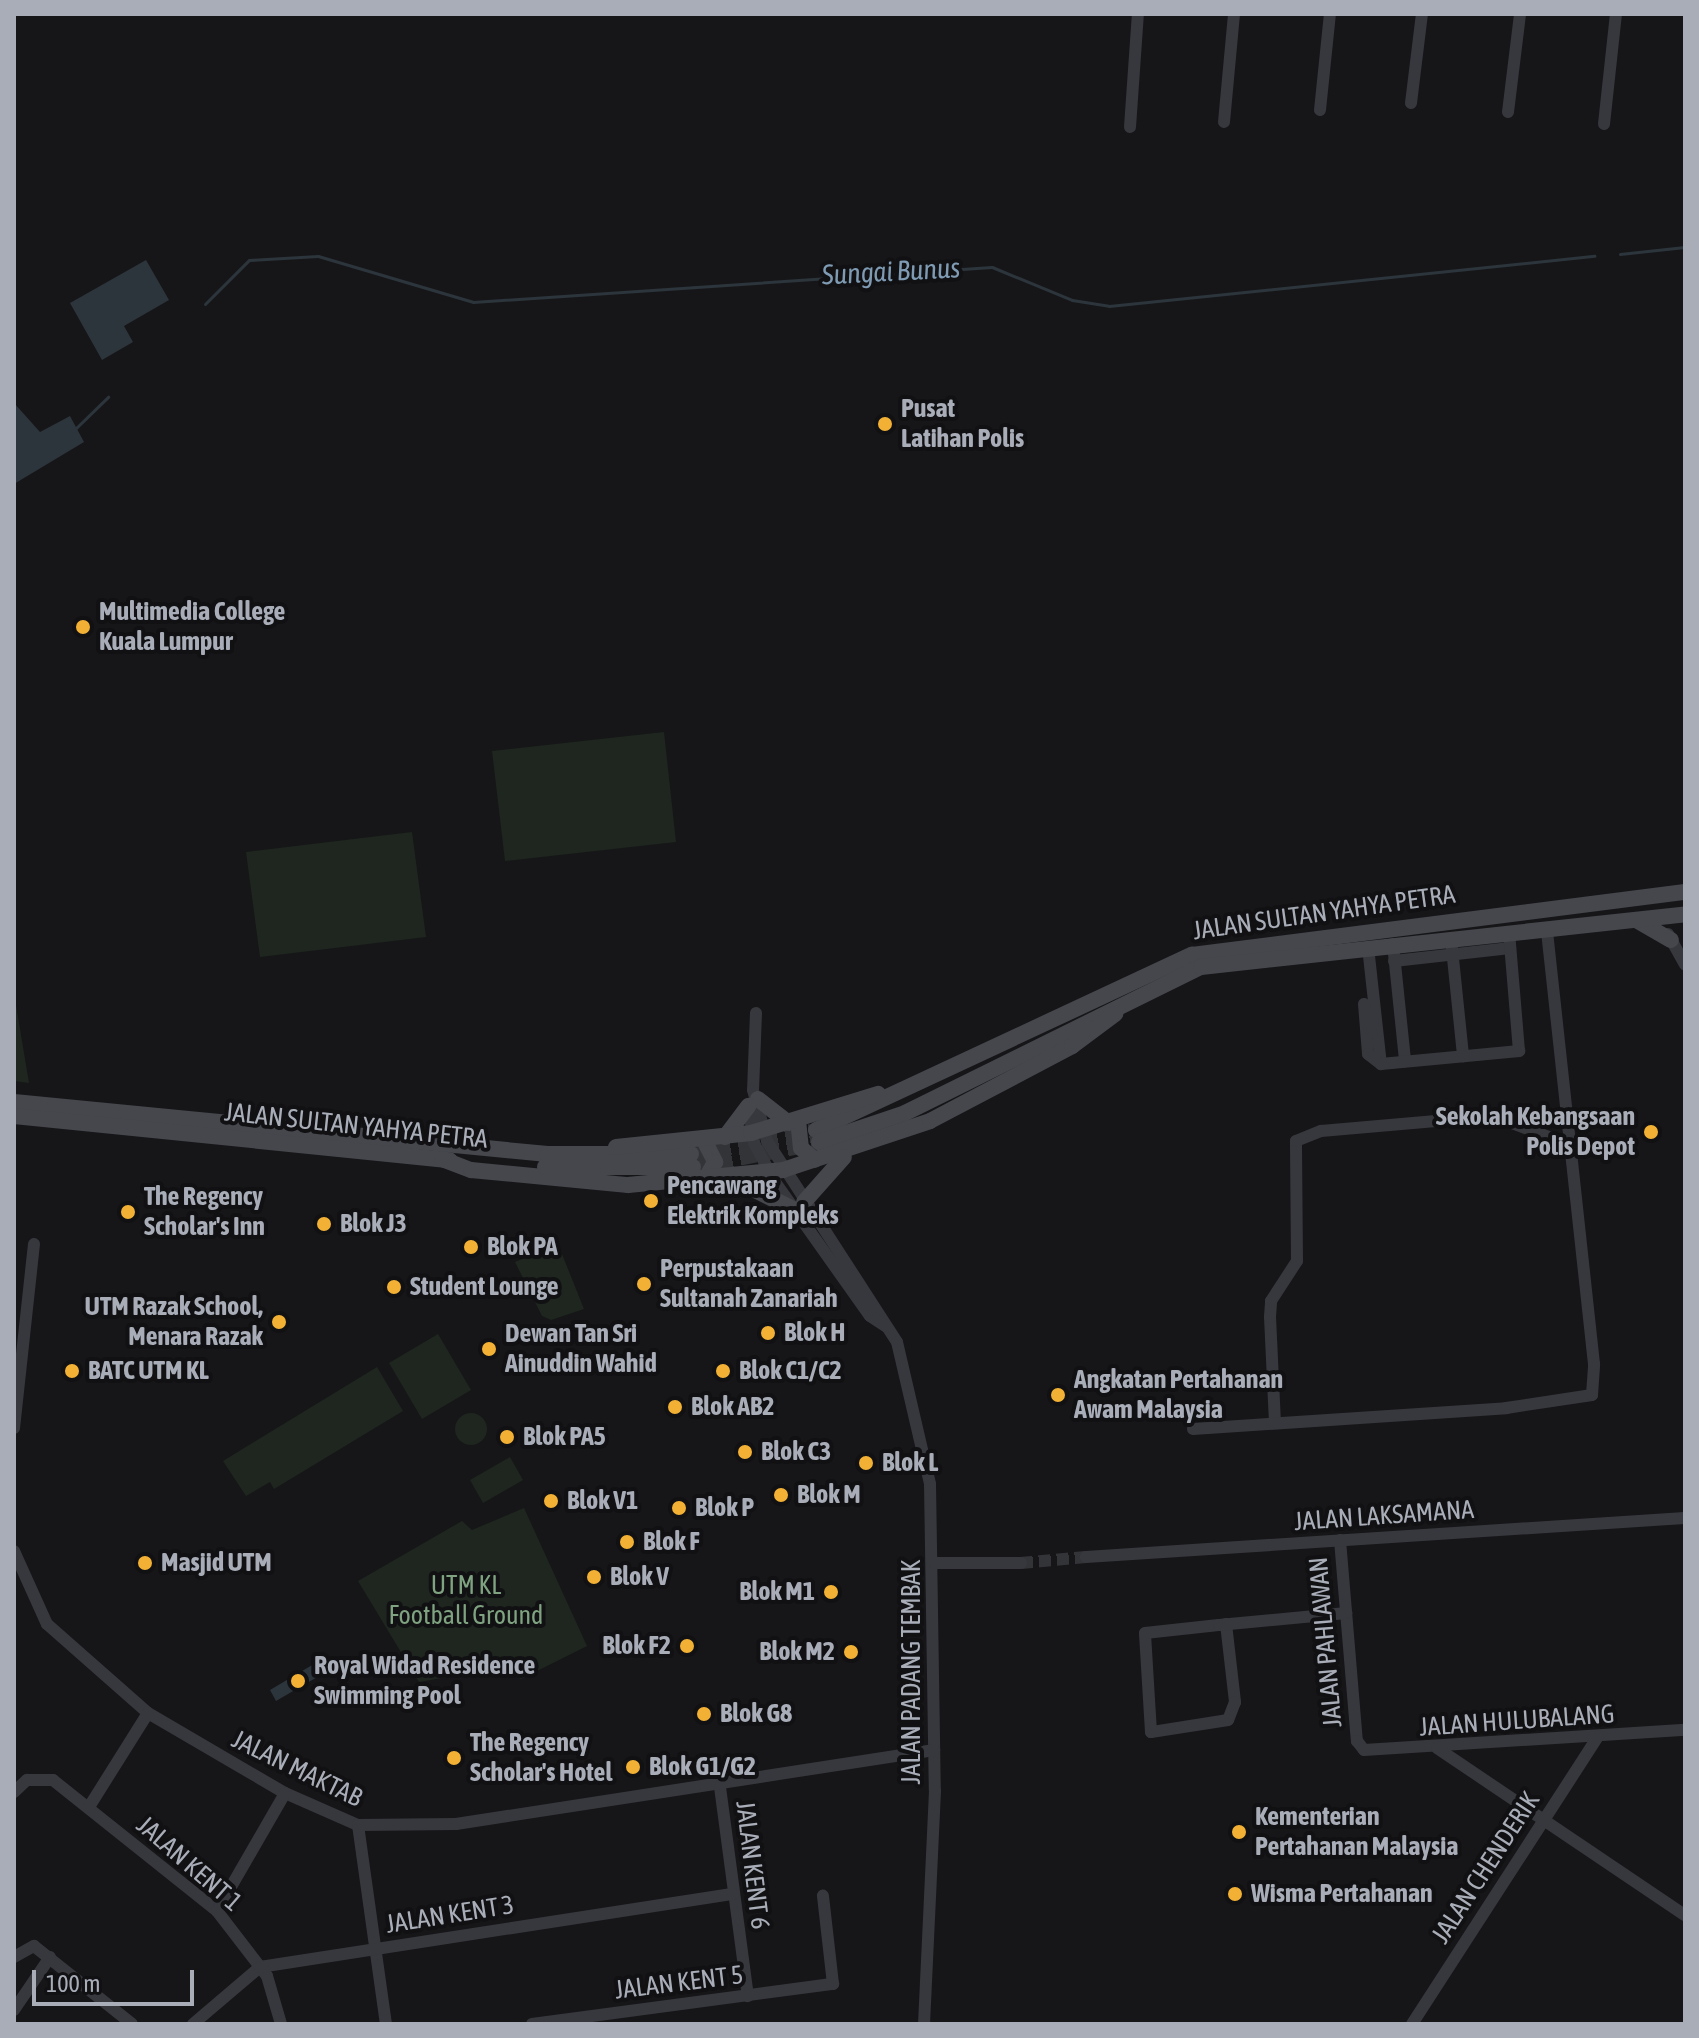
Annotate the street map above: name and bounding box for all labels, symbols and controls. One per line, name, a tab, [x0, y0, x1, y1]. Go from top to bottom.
water label: Sungai Bunus	[821, 251, 961, 291]
place label: Pusat Latihan Polis	[901, 393, 1024, 454]
marker: Pusat Latihan Polis	[876, 415, 894, 433]
place label: Multimedia College Kuala Lumpur	[99, 596, 285, 658]
marker: Multimedia College Kuala Lumpur	[74, 618, 92, 636]
street label: JALAN SULTAN YAHYA PETRA	[1191, 879, 1457, 947]
street label: JALAN SULTAN YAHYA PETRA	[223, 1097, 489, 1155]
place label: Sekolah Kebangsaan Polis Depot	[1436, 1101, 1635, 1162]
marker: Sekolah Kebangsaan Polis Depot	[1642, 1123, 1660, 1141]
place label: Pencawang Elektrik Kompleks	[667, 1170, 839, 1232]
place label: The Regency Scholar's Inn	[144, 1181, 265, 1242]
marker: Pencawang Elektrik Kompleks	[642, 1192, 660, 1210]
marker: The Regency Scholar's Inn	[119, 1203, 137, 1221]
place label: Blok J3	[340, 1208, 407, 1240]
marker: Blok J3	[315, 1215, 333, 1233]
place label: Blok PA	[487, 1231, 558, 1263]
marker: Blok PA	[462, 1238, 480, 1256]
place label: Perpustakaan Sultanah Zanariah	[660, 1253, 838, 1314]
place label: Student Lounge	[410, 1271, 559, 1303]
marker: Perpustakaan Sultanah Zanariah	[635, 1275, 653, 1293]
marker: Student Lounge	[385, 1278, 403, 1296]
place label: UTM Razak School, Menara Razak	[85, 1291, 263, 1352]
marker: UTM Razak School, Menara Razak	[270, 1313, 288, 1331]
place label: Blok H	[784, 1317, 845, 1349]
place label: Dewan Tan Sri Ainuddin Wahid	[505, 1318, 657, 1380]
marker: Blok H	[759, 1324, 777, 1342]
marker: Dewan Tan Sri Ainuddin Wahid	[480, 1340, 498, 1358]
place label: BATC UTM KL	[88, 1355, 209, 1387]
place label: Blok C1/C2	[739, 1355, 842, 1387]
marker: BATC UTM KL	[63, 1362, 81, 1380]
marker: Blok C1/C2	[714, 1362, 732, 1380]
place label: Angkatan Pertahanan Awam Malaysia	[1074, 1364, 1283, 1426]
marker: Angkatan Pertahanan Awam Malaysia	[1049, 1386, 1067, 1404]
place label: Blok AB2	[691, 1391, 774, 1423]
marker: Blok AB2	[666, 1398, 684, 1416]
place label: Blok PA5	[523, 1421, 606, 1453]
marker: Blok PA5	[498, 1428, 516, 1446]
place label: Blok C3	[761, 1436, 831, 1468]
marker: Blok C3	[736, 1443, 754, 1461]
place label: Blok L	[882, 1447, 938, 1479]
marker: Blok L	[857, 1454, 875, 1472]
place label: Blok M	[797, 1479, 861, 1511]
place label: Blok V1	[567, 1485, 638, 1517]
marker: Blok M	[772, 1486, 790, 1504]
marker: Blok V1	[542, 1492, 560, 1510]
place label: Blok P	[695, 1492, 754, 1524]
street label: JALAN LAKSAMANA	[1293, 1494, 1475, 1538]
marker: Blok P	[670, 1499, 688, 1517]
place label: Blok F	[643, 1526, 700, 1558]
marker: Blok F	[618, 1533, 636, 1551]
place label: Masjid UTM	[161, 1547, 272, 1579]
marker: Masjid UTM	[136, 1554, 154, 1572]
street label: JALAN PAHLAWAN	[1303, 1555, 1349, 1729]
street label: JALAN PADANG TEMBAK	[896, 1560, 928, 1784]
place label: Blok V	[610, 1561, 669, 1593]
marker: Blok V	[585, 1568, 603, 1586]
park label: UTM KL Football Ground	[389, 1570, 543, 1632]
place label: Blok M1	[739, 1576, 815, 1608]
marker: Blok M1	[822, 1583, 840, 1601]
place label: Blok F2	[602, 1630, 671, 1662]
place label: Blok M2	[759, 1636, 835, 1668]
marker: Blok F2	[678, 1637, 696, 1655]
marker: Blok M2	[842, 1643, 860, 1661]
place label: Royal Widad Residence Swimming Pool	[314, 1650, 535, 1712]
marker: Royal Widad Residence Swimming Pool	[289, 1672, 307, 1690]
place label: Blok G8	[720, 1698, 792, 1730]
street label: JALAN HULUBALANG	[1418, 1699, 1616, 1743]
marker: Blok G8	[695, 1705, 713, 1723]
street label: JALAN MAKTAB	[227, 1724, 367, 1814]
place label: The Regency Scholar's Hotel	[470, 1727, 612, 1788]
marker: The Regency Scholar's Hotel	[445, 1749, 463, 1767]
place label: Blok G1/G2	[649, 1751, 756, 1783]
marker: Blok G1/G2	[624, 1758, 642, 1776]
street label: JALAN CHENDERIK	[1426, 1787, 1546, 1949]
street label: JALAN KENT 6	[729, 1799, 775, 1931]
place label: Kementerian Pertahanan Malaysia	[1255, 1801, 1458, 1862]
street label: JALAN KENT 1	[130, 1810, 248, 1918]
marker: Kementerian Pertahanan Malaysia	[1230, 1823, 1248, 1841]
place label: Wisma Pertahanan	[1251, 1878, 1433, 1910]
marker: Wisma Pertahanan	[1226, 1885, 1244, 1903]
street label: JALAN KENT 3	[384, 1889, 516, 1941]
scale bar	[36, 1954, 198, 2004]
street label: JALAN KENT 5	[613, 1960, 745, 2006]
text: 100 m	[46, 1970, 100, 1997]

